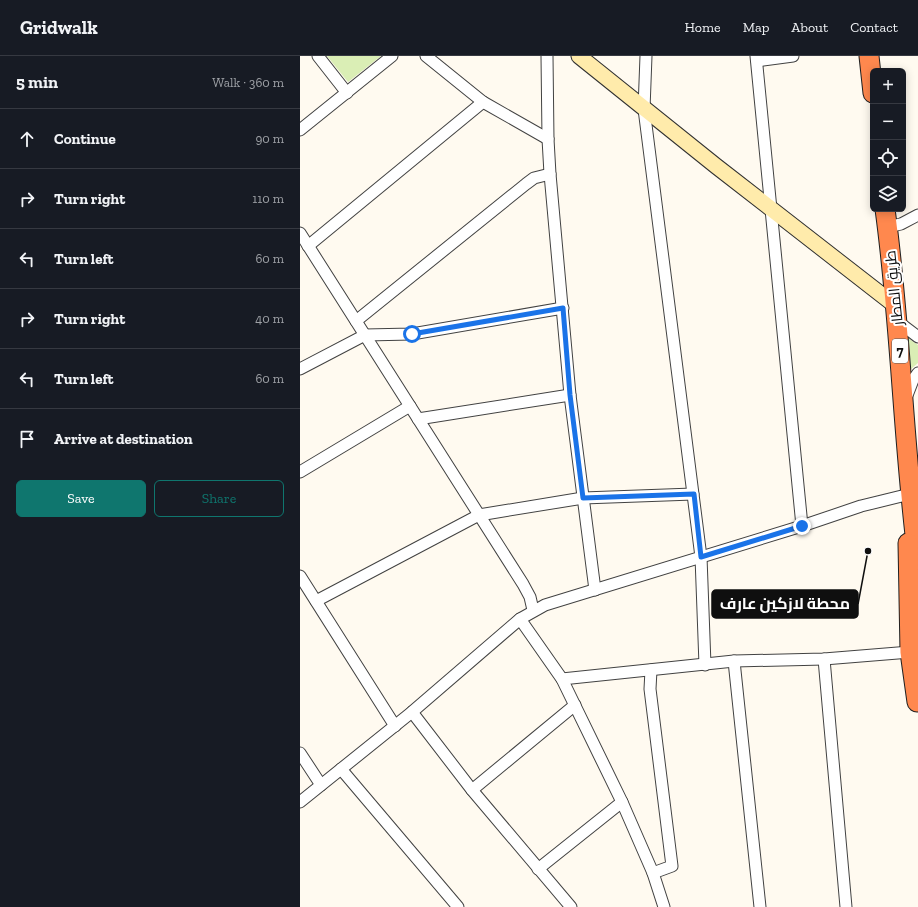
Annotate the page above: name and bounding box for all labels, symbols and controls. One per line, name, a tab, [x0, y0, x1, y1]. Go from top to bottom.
text: Gridwalk	[20, 16, 98, 39]
text: Home	[685, 19, 721, 36]
text: Map	[743, 19, 769, 36]
text: About	[791, 19, 828, 36]
text: Contact	[850, 19, 898, 36]
map controls	[870, 68, 906, 212]
button: +	[870, 68, 906, 104]
text: 5 min	[16, 72, 58, 92]
text: Walk · 360 m	[212, 75, 284, 90]
button: −	[870, 104, 906, 140]
icon: ahead	[16, 128, 38, 150]
text: Continue	[54, 130, 116, 148]
text: 90 m	[255, 131, 284, 146]
button: locate	[870, 140, 906, 176]
button: layers	[870, 176, 906, 212]
icon: right	[16, 188, 38, 210]
text: Turn right	[54, 190, 125, 208]
text: 110 m	[252, 191, 284, 206]
icon: left	[16, 248, 38, 270]
street label: طريق المطار	[881, 249, 908, 328]
text: Turn left	[54, 250, 114, 268]
text: 60 m	[255, 251, 284, 266]
icon: right	[16, 308, 38, 330]
text: Turn right	[54, 310, 125, 328]
text: 40 m	[255, 311, 284, 326]
route start	[403, 325, 421, 343]
road number: 7	[892, 339, 908, 363]
icon: left	[16, 368, 38, 390]
text: Turn left	[54, 370, 114, 388]
text: 60 m	[255, 371, 284, 386]
icon: arrive	[16, 428, 38, 450]
text: Arrive at destination	[54, 430, 193, 448]
button: Save	[16, 480, 146, 517]
button: Share	[154, 480, 284, 517]
route end	[793, 517, 811, 535]
callout: محطة لازكين عارف	[712, 590, 858, 618]
text: محطة لازكين عارف	[720, 594, 850, 613]

